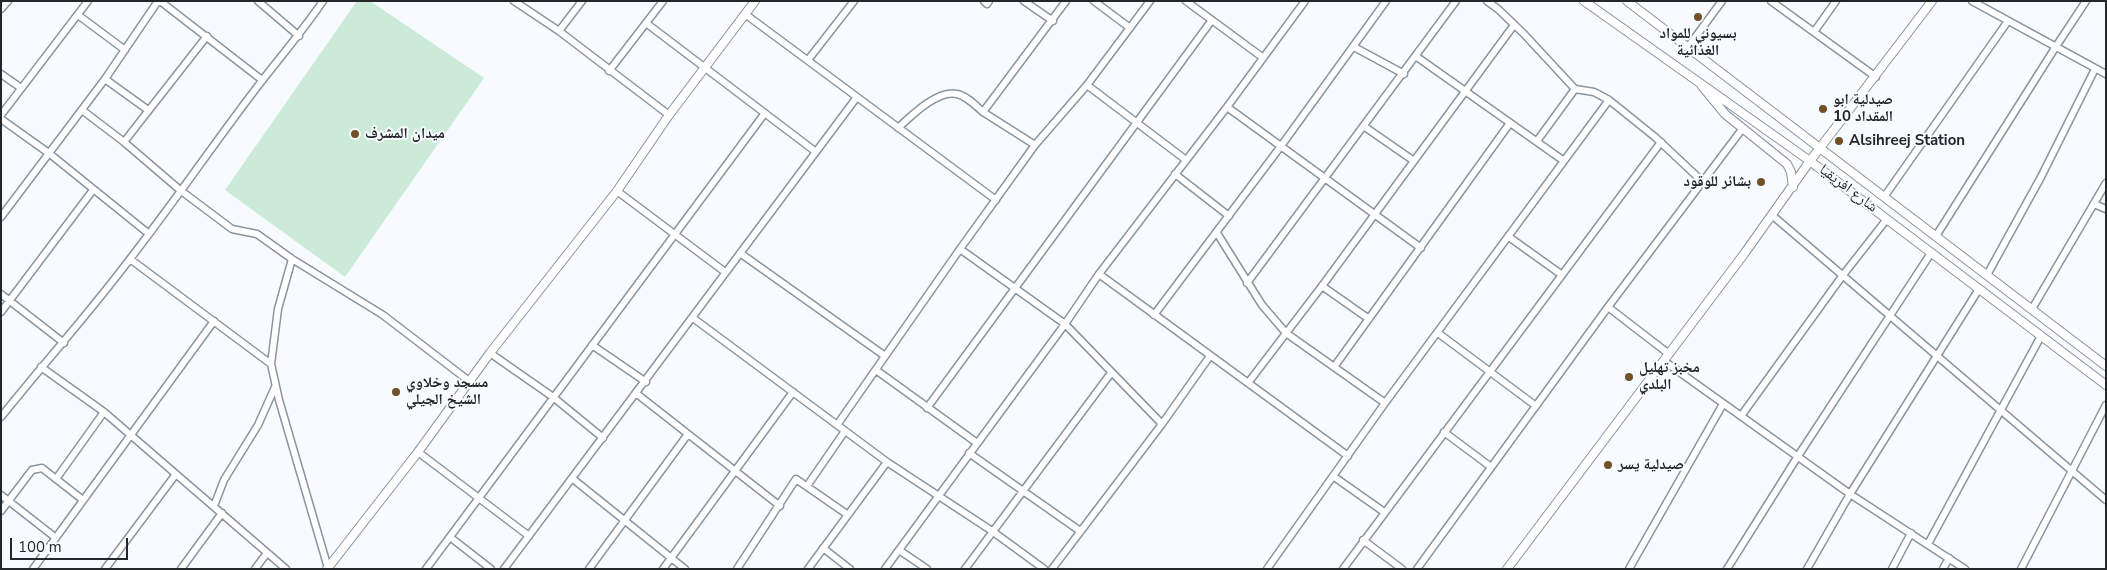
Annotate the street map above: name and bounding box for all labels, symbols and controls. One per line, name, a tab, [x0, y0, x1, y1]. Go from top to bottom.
marker: بسيوني للمواد الغذائية	[1692, 11, 1704, 23]
place label: بسيوني للمواد الغذائية	[1659, 25, 1737, 60]
place label: صيدلية ابو المقداد 10	[1833, 91, 1893, 126]
marker: صيدلية ابو المقداد 10	[1817, 103, 1829, 115]
place label: ميدان المشرف	[365, 125, 445, 143]
marker: ميدان المشرف	[349, 128, 361, 140]
place label: Alsihreej Station	[1849, 132, 1965, 150]
marker: Alsihreej Station	[1833, 135, 1845, 147]
street label: شارع افريقيا	[1815, 161, 1881, 217]
place label: بشائر للوقود	[1684, 173, 1751, 191]
marker: بشائر للوقود	[1755, 176, 1767, 188]
place label: مخبز تهليل البلدي	[1639, 359, 1700, 394]
marker: مخبز تهليل البلدي	[1623, 371, 1635, 383]
place label: مسجد وخلاوي الشيخ الجيلي	[406, 374, 488, 409]
marker: مسجد وخلاوي الشيخ الجيلي	[390, 386, 402, 398]
place label: صيدلية يسر	[1618, 456, 1684, 474]
marker: صيدلية يسر	[1602, 459, 1614, 471]
scale bar	[12, 528, 130, 560]
text: 100 m	[18, 537, 62, 557]

